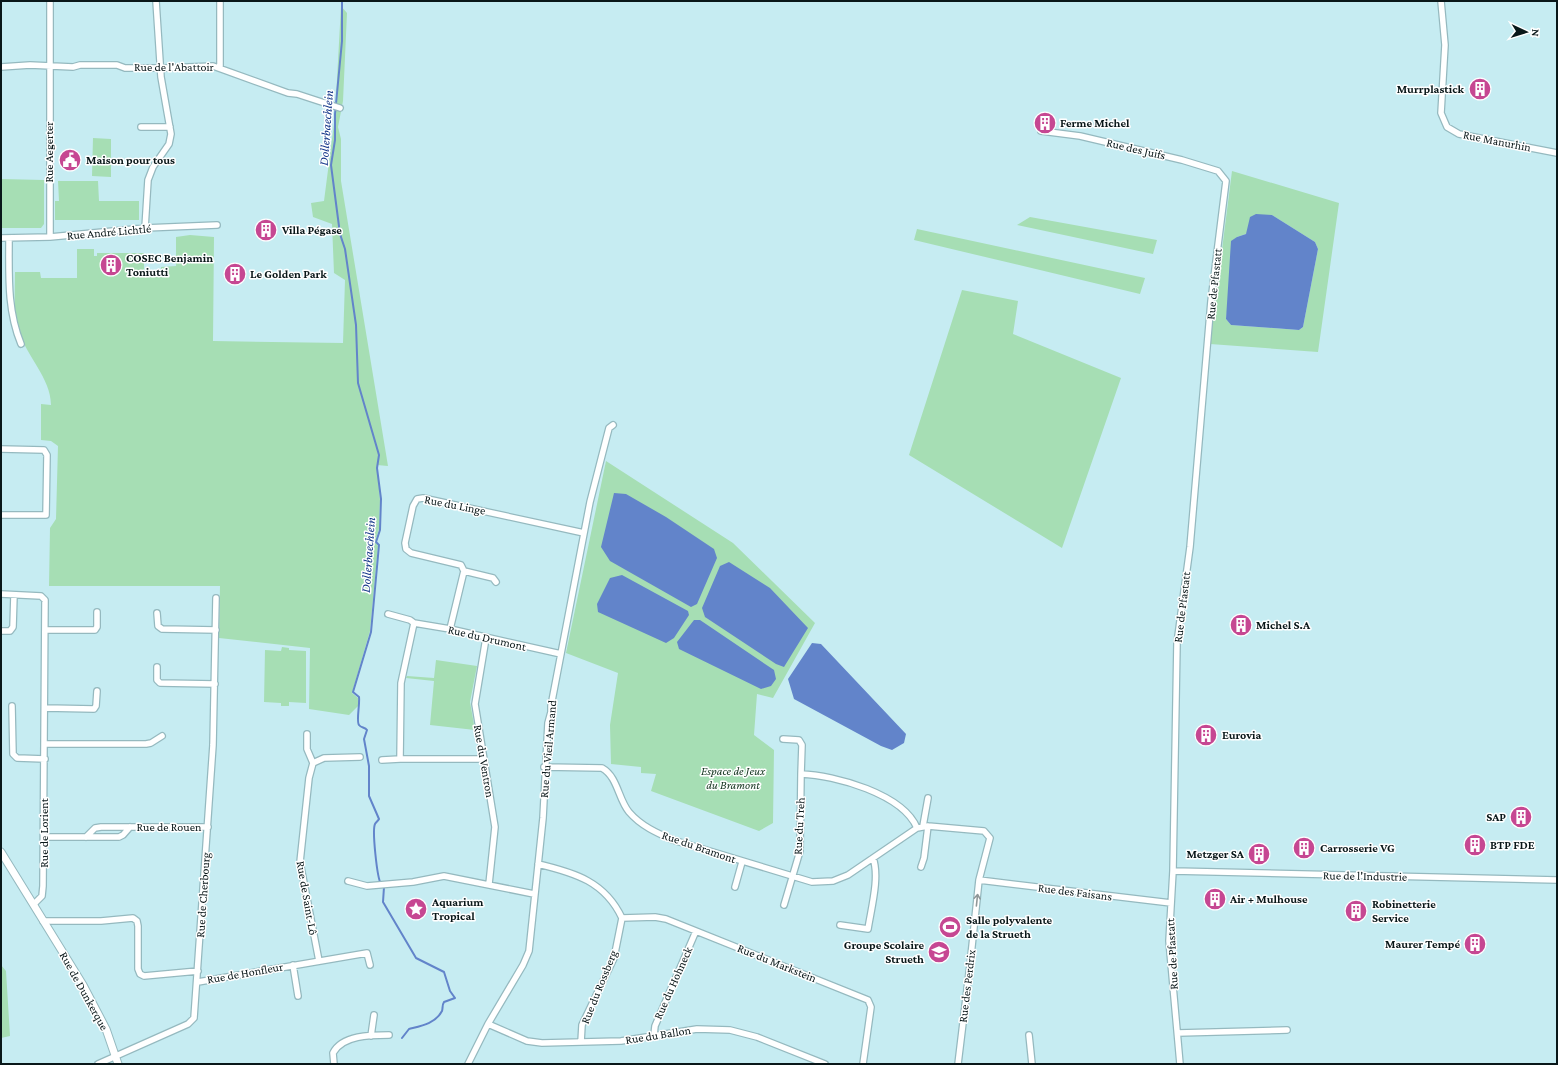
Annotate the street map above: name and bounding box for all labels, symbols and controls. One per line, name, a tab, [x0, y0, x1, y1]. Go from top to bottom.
north arrow	[1506, 12, 1546, 52]
text: N	[1530, 29, 1542, 37]
street label: Rue de l'Abattoir	[134, 60, 215, 74]
building icon: Murrplastick	[1467, 76, 1493, 102]
place label: Murrplastick	[1397, 82, 1464, 96]
water label: Dollerbaechlein	[316, 89, 336, 166]
building icon: Ferme Michel	[1032, 110, 1058, 136]
place label: Ferme Michel	[1060, 116, 1130, 130]
street label: Rue Aegerter	[42, 121, 56, 183]
street label: Rue Manurhin	[1462, 128, 1533, 155]
street label: Rue des Juifs	[1105, 135, 1167, 163]
public building icon: Maison pour tous	[57, 147, 83, 173]
place label: Maison pour tous	[86, 153, 175, 167]
building icon: Villa Pégase	[253, 217, 279, 243]
street label: Rue André Lichtlé	[66, 221, 152, 243]
place label: Villa Pégase	[281, 223, 342, 237]
street label: Rue de Pfastatt	[1203, 247, 1225, 320]
place label: COSEC Benjamin Toniutti	[126, 251, 213, 279]
building icon: COSEC Benjamin Toniutti	[98, 252, 124, 278]
building icon: Le Golden Park	[222, 261, 248, 287]
place label: Le Golden Park	[250, 267, 327, 281]
street label: Rue du Linge	[423, 492, 487, 518]
water label: Dollerbaechlein	[358, 516, 378, 593]
street label: Rue de Pfastatt	[1171, 570, 1193, 643]
building icon: Michel S.A	[1228, 612, 1254, 638]
place label: Michel S.A	[1256, 618, 1311, 632]
street label: Rue du Drumont	[446, 622, 529, 654]
street label: Rue du Vieil Armand	[537, 699, 559, 798]
building icon: Eurovia	[1193, 722, 1219, 748]
street label: Rue du Ventron	[471, 723, 497, 799]
place label: Eurovia	[1222, 728, 1262, 742]
park label: Espace de Jeux du Bramont	[701, 764, 766, 792]
street label: Rue du Treh	[791, 796, 808, 855]
street label: Rue de Lorient	[37, 797, 51, 868]
building icon: SAP	[1508, 804, 1534, 830]
place label: SAP	[1486, 810, 1506, 824]
street label: Rue de Rouen	[137, 820, 202, 834]
street label: Rue du Bramont	[660, 828, 739, 867]
building icon: BTP FDE	[1462, 832, 1488, 858]
building icon: Carrosserie VG	[1291, 835, 1317, 861]
place label: BTP FDE	[1490, 838, 1535, 852]
building icon: Metzger SA	[1246, 841, 1272, 867]
place label: Carrosserie VG	[1320, 841, 1395, 855]
place label: Metzger SA	[1186, 847, 1245, 861]
street label: Rue de Cherbourg	[193, 852, 213, 938]
street label: Rue de Saint-Lô	[294, 860, 320, 936]
street label: Rue de l'Industrie	[1323, 868, 1407, 884]
street label: Rue des Faisans	[1037, 880, 1113, 904]
building icon: Air + Mulhouse	[1202, 886, 1228, 912]
place label: Air + Mulhouse	[1229, 892, 1308, 906]
one-way arrow	[973, 894, 981, 907]
place label: Aquarium Tropical	[431, 895, 484, 923]
place icon: Aquarium Tropical	[403, 896, 429, 922]
place label: Robinetterie Service	[1372, 897, 1436, 925]
building icon: Robinetterie Service	[1343, 898, 1369, 924]
place label: Salle polyvalente de la Strueth	[966, 913, 1053, 941]
sports icon: Salle polyvalente de la Strueth	[937, 914, 963, 940]
street label: Rue de Pfastatt	[1163, 917, 1181, 990]
building icon: Maurer Tempé	[1462, 931, 1488, 957]
place label: Maurer Tempé	[1385, 937, 1460, 951]
place label: Groupe Scolaire Strueth	[844, 938, 924, 966]
school or university icon: Groupe Scolaire Strueth	[926, 939, 952, 965]
street label: Rue du Markstein	[735, 941, 819, 985]
street label: Rue du Hohneck	[651, 944, 695, 1021]
street label: Rue du Rossberg	[578, 948, 620, 1026]
street label: Rue des Perdrix	[956, 948, 978, 1023]
street label: Rue de Dunkerque	[57, 949, 111, 1033]
street label: Rue de Honfleur	[206, 959, 285, 987]
street label: Rue du Ballon	[624, 1023, 692, 1047]

